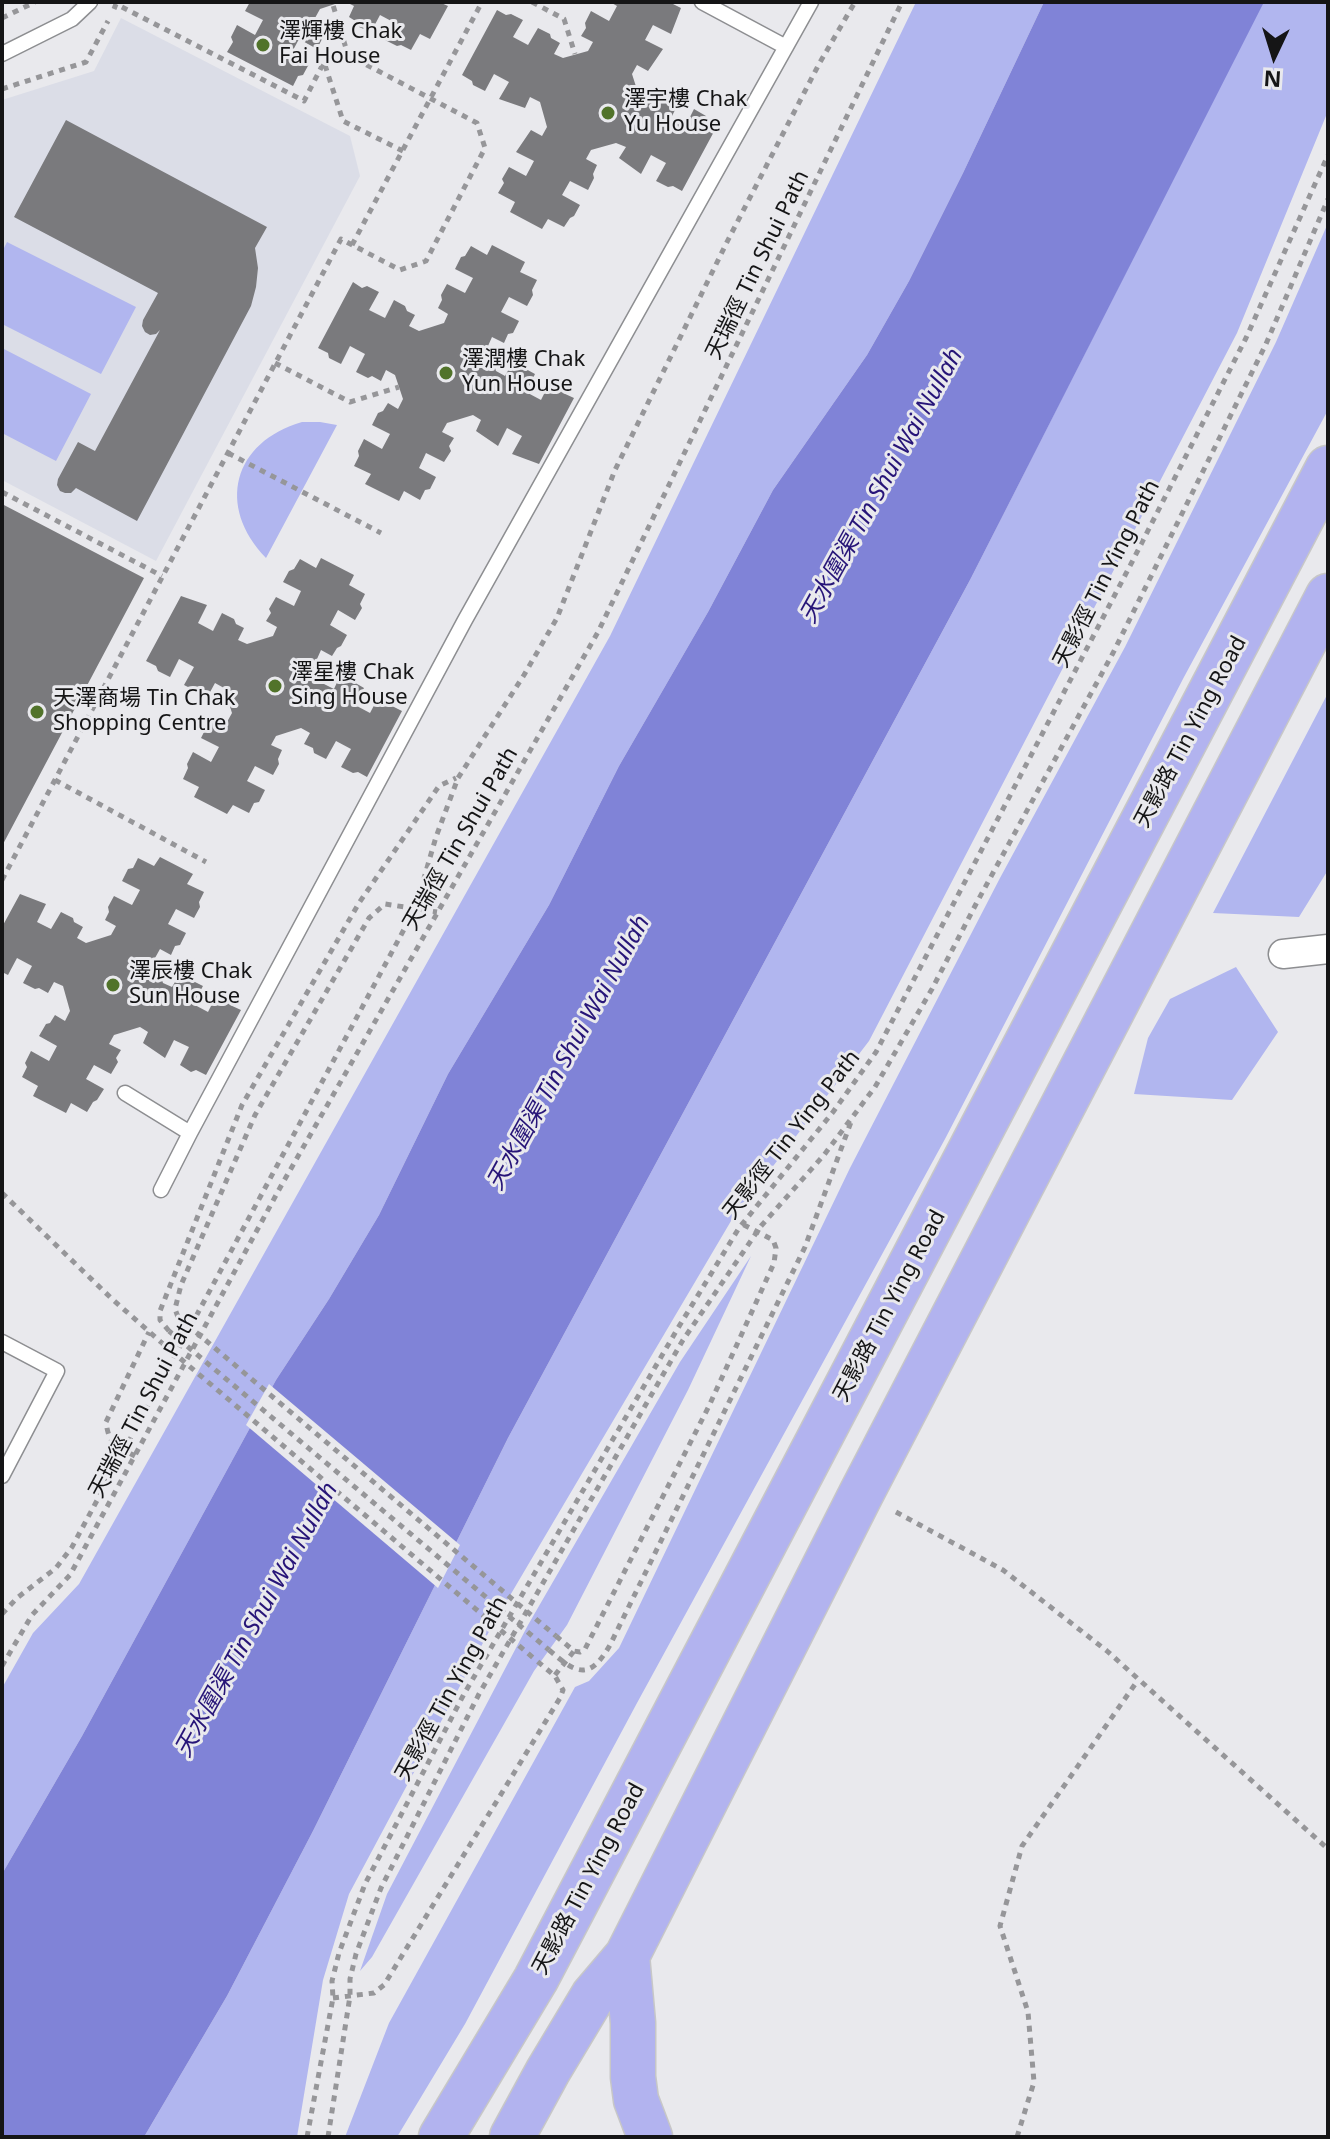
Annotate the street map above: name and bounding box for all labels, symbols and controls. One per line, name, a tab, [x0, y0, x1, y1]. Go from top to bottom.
north arrow	[1234, 16, 1314, 96]
place label: 澤輝樓 Chak Fai House	[279, 19, 402, 70]
marker: 澤輝樓 Chak Fai House	[254, 36, 272, 54]
text: N	[1262, 64, 1282, 96]
place label: 澤宇樓 Chak Yu House	[624, 87, 747, 138]
marker: 澤宇樓 Chak Yu House	[599, 104, 617, 122]
street label: 天瑞徑 Tin Shui Path	[701, 166, 815, 364]
water label: 天水圍渠 Tin Shui Wai Nullah	[794, 344, 970, 628]
place label: 澤潤樓 Chak Yun House	[462, 347, 585, 398]
marker: 澤潤樓 Chak Yun House	[437, 364, 455, 382]
street label: 天影徑 Tin Ying Path	[1048, 476, 1166, 672]
street label: 天影路 Tin Ying Road	[1129, 632, 1253, 832]
place label: 澤星樓 Chak Sing House	[291, 660, 414, 712]
marker: 澤星樓 Chak Sing House	[266, 677, 284, 695]
place label: 天澤商場 Tin Chak Shopping Centre	[53, 686, 236, 738]
marker: 天澤商場 Tin Chak Shopping Centre	[28, 703, 46, 721]
street label: 天瑞徑 Tin Shui Path	[398, 743, 524, 935]
water label: 天水圍渠 Tin Shui Wai Nullah	[481, 911, 657, 1195]
place label: 澤辰樓 Chak Sun House	[129, 959, 252, 1010]
marker: 澤辰樓 Chak Sun House	[104, 976, 122, 994]
street label: 天影徑 Tin Ying Path	[718, 1045, 866, 1225]
street label: 天影路 Tin Ying Road	[828, 1206, 952, 1406]
street label: 天瑞徑 Tin Shui Path	[84, 1308, 204, 1502]
water label: 天水圍渠 Tin Shui Wai Nullah	[169, 1478, 345, 1762]
street label: 天影徑 Tin Ying Path	[390, 1592, 514, 1786]
street label: 天影路 Tin Ying Road	[527, 1779, 651, 1979]

